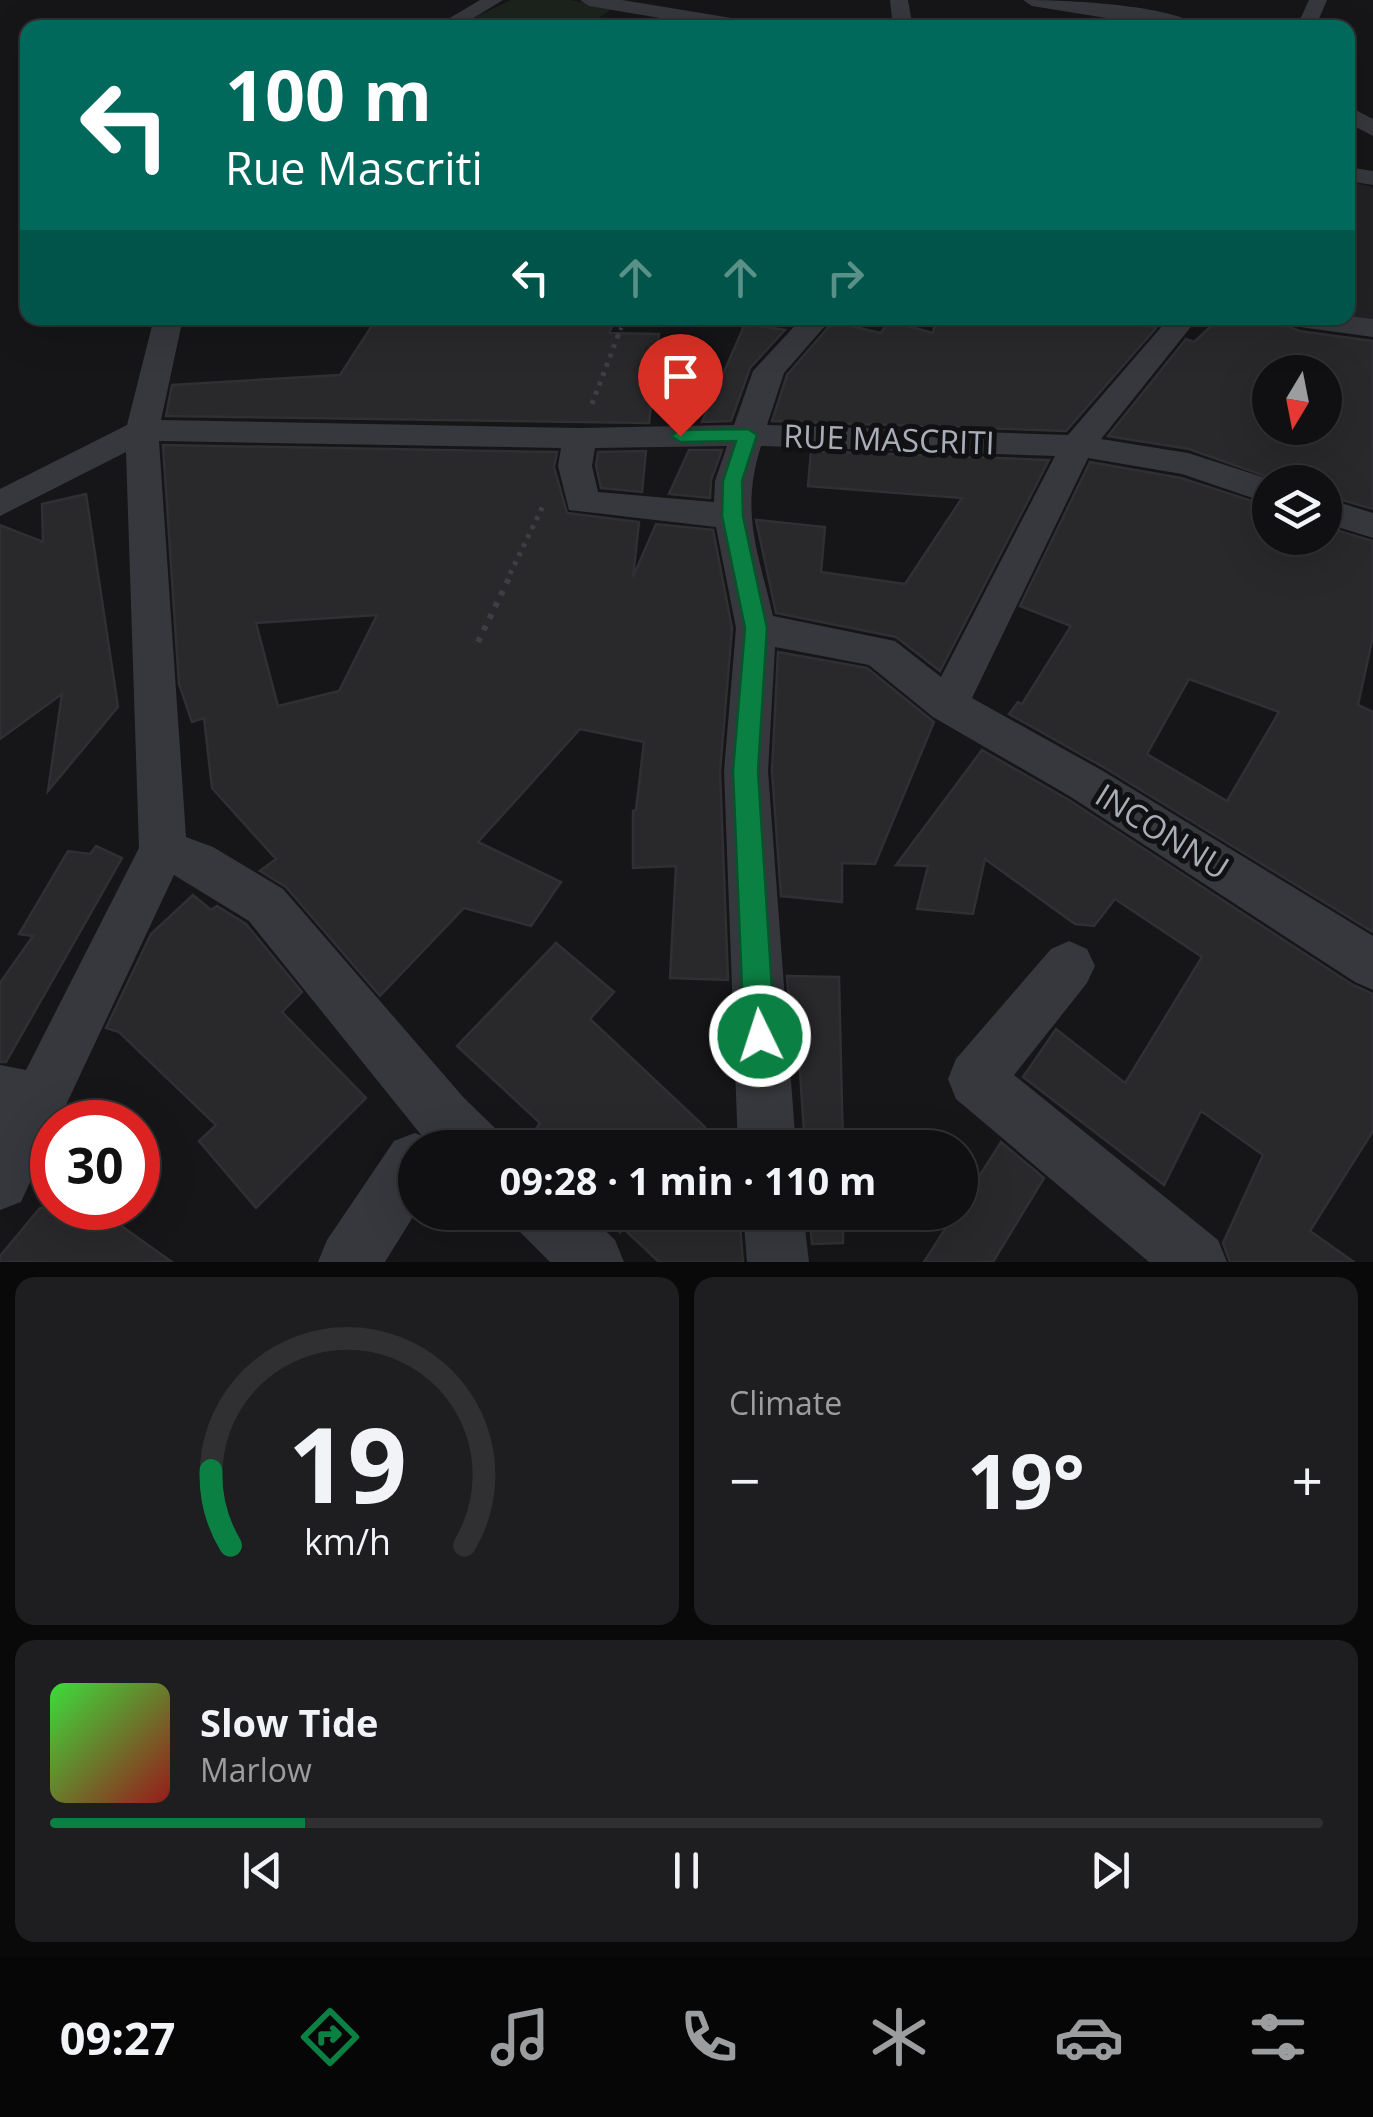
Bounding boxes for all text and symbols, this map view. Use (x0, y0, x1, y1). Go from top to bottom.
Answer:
text: 100 m (225, 46, 432, 142)
icon: left (60, 60, 190, 190)
text: Rue Mascriti (225, 137, 483, 198)
icon: left (503, 250, 558, 305)
icon: ahead (608, 250, 663, 305)
icon: ahead (713, 250, 768, 305)
icon: right (818, 250, 873, 305)
pin (638, 334, 723, 437)
icon: arrive (653, 349, 708, 404)
north arrow (1252, 355, 1342, 445)
map controls (1252, 355, 1342, 555)
street label: RUE MASCRITI (783, 413, 995, 464)
button: layers (1252, 465, 1342, 555)
street label: INCONNU (1088, 773, 1238, 889)
position arrow (708, 984, 812, 1088)
speed limit sign: 30 (30, 1100, 160, 1230)
text: 09:28 · 1 min · 110 m (500, 1154, 876, 1206)
text: Climate (729, 1381, 842, 1424)
text: 19 (288, 1392, 406, 1533)
text: 19° (967, 1429, 1085, 1531)
text: − (729, 1442, 760, 1517)
text: + (1292, 1442, 1323, 1517)
text: km/h (304, 1517, 390, 1565)
text: Slow Tide (200, 1696, 379, 1748)
text: Marlow (200, 1748, 312, 1791)
icon: previous (235, 1843, 290, 1898)
icon: pause (659, 1843, 714, 1898)
icon: next (1083, 1843, 1138, 1898)
icon: directions (295, 2002, 365, 2072)
icon: music (485, 2002, 555, 2072)
icon: phone (674, 2002, 744, 2072)
icon: climate (864, 2002, 934, 2072)
icon: car (1054, 2002, 1124, 2072)
icon: filters (1243, 2002, 1313, 2072)
text: 09:27 (60, 2007, 176, 2068)

